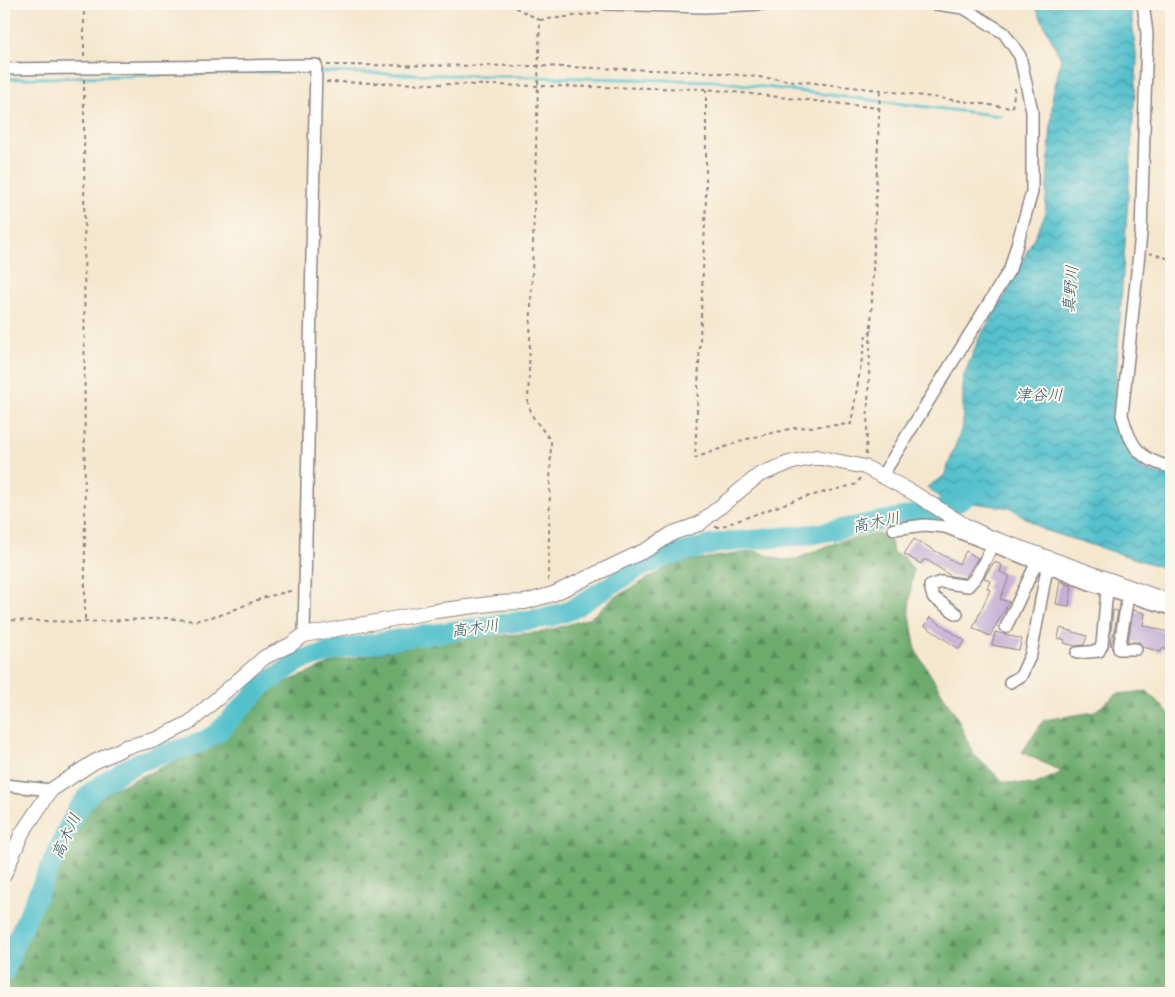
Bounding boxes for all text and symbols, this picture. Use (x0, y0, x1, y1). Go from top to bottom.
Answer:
water label: 真野川 (1058, 264, 1082, 314)
water label: 津谷川 (1015, 385, 1063, 404)
water label: 高木川 (851, 508, 901, 536)
water label: 高木川 (450, 615, 500, 641)
water label: 高木川 (47, 810, 85, 862)

